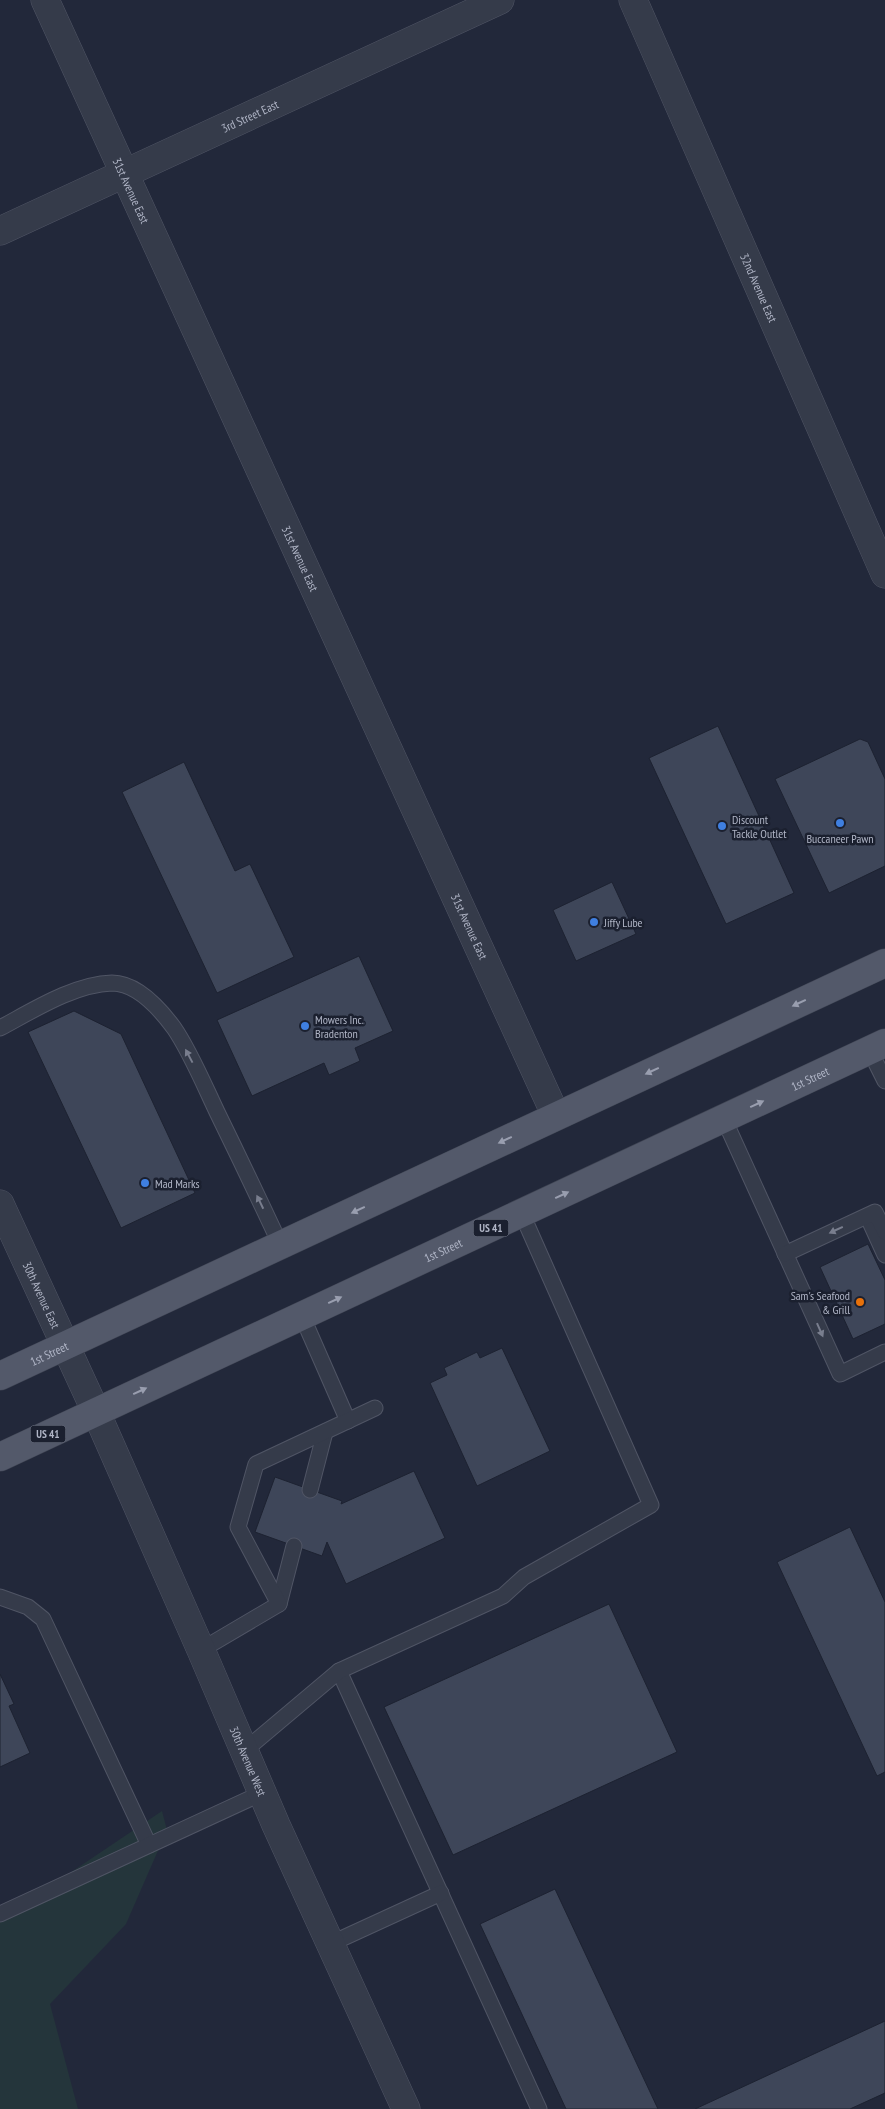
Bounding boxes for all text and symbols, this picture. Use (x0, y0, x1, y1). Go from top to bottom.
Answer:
street label: 3rd Street East (219, 96, 281, 135)
street label: 31st Avenue East (110, 155, 153, 226)
street label: 32nd Avenue East (738, 251, 781, 325)
street label: 31st Avenue East (279, 523, 323, 594)
place label: Discount Tackle Outlet (732, 812, 787, 841)
marker: Buccaneer Pawn (834, 817, 846, 829)
marker: Discount Tackle Outlet (716, 820, 728, 832)
place label: Buccaneer Pawn (806, 831, 874, 846)
street label: 31st Avenue East (448, 891, 492, 962)
place label: Jiffy Lube (603, 915, 643, 930)
marker: Jiffy Lube (588, 916, 600, 928)
one-way arrow (792, 999, 806, 1007)
place label: Mowers Inc. Bradenton (315, 1012, 364, 1041)
marker: Mowers Inc. Bradenton (299, 1020, 311, 1032)
one-way arrow (185, 1049, 193, 1063)
street label: 1st Street (788, 1063, 832, 1094)
one-way arrow (645, 1067, 659, 1075)
one-way arrow (750, 1099, 764, 1107)
one-way arrow (498, 1136, 512, 1144)
place label: Mad Marks (155, 1176, 200, 1191)
marker: Mad Marks (139, 1177, 151, 1189)
one-way arrow (555, 1191, 569, 1199)
one-way arrow (256, 1195, 264, 1209)
one-way arrow (351, 1206, 365, 1214)
road number: US 41 (474, 1220, 508, 1236)
one-way arrow (829, 1226, 843, 1234)
street label: 1st Street (422, 1234, 465, 1265)
street label: 30th Avenue East (20, 1259, 64, 1331)
place label: Sam's Seafood & Grill (791, 1288, 850, 1317)
one-way arrow (328, 1296, 342, 1304)
marker: Sam's Seafood & Grill (854, 1296, 866, 1308)
one-way arrow (816, 1323, 824, 1337)
street label: 1st Street (28, 1338, 71, 1368)
one-way arrow (133, 1387, 147, 1395)
road number: US 41 (30, 1426, 66, 1442)
street label: 30th Avenue West (227, 1724, 270, 1799)

